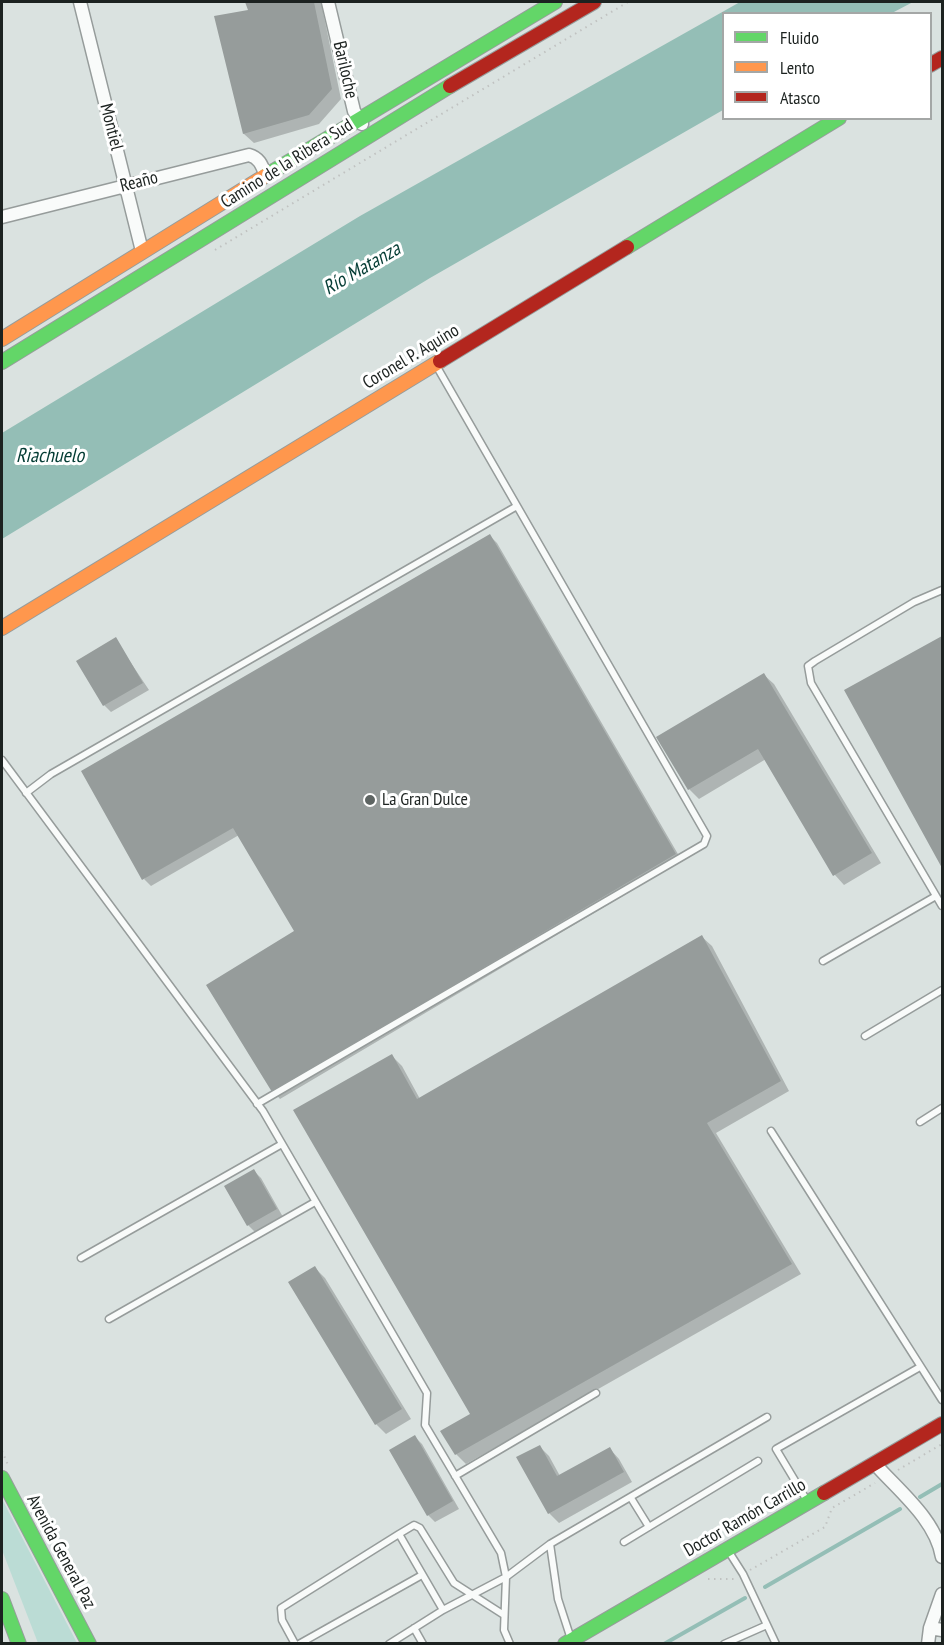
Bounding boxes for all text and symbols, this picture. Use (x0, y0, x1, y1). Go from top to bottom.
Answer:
legend (722, 12, 932, 120)
text: Fluido (780, 26, 819, 49)
street label: Bariloche (328, 39, 362, 101)
text: Lento (780, 56, 815, 79)
text: Atasco (780, 86, 820, 109)
street label: Montiel (95, 101, 127, 153)
street label: Camino de la Ribera Sud (217, 115, 357, 213)
street label: Reaño (118, 167, 160, 197)
water label: Río Matanza (319, 237, 405, 301)
street label: Coronel P. Aquino (359, 320, 463, 394)
water label: Riachuelo (16, 444, 84, 468)
place label: La Gran Dulce (382, 789, 468, 811)
marker: La Gran Dulce (363, 793, 377, 807)
street label: Doctor Ramón Carrillo (680, 1474, 810, 1562)
street label: Avenida General Paz (22, 1491, 100, 1613)

